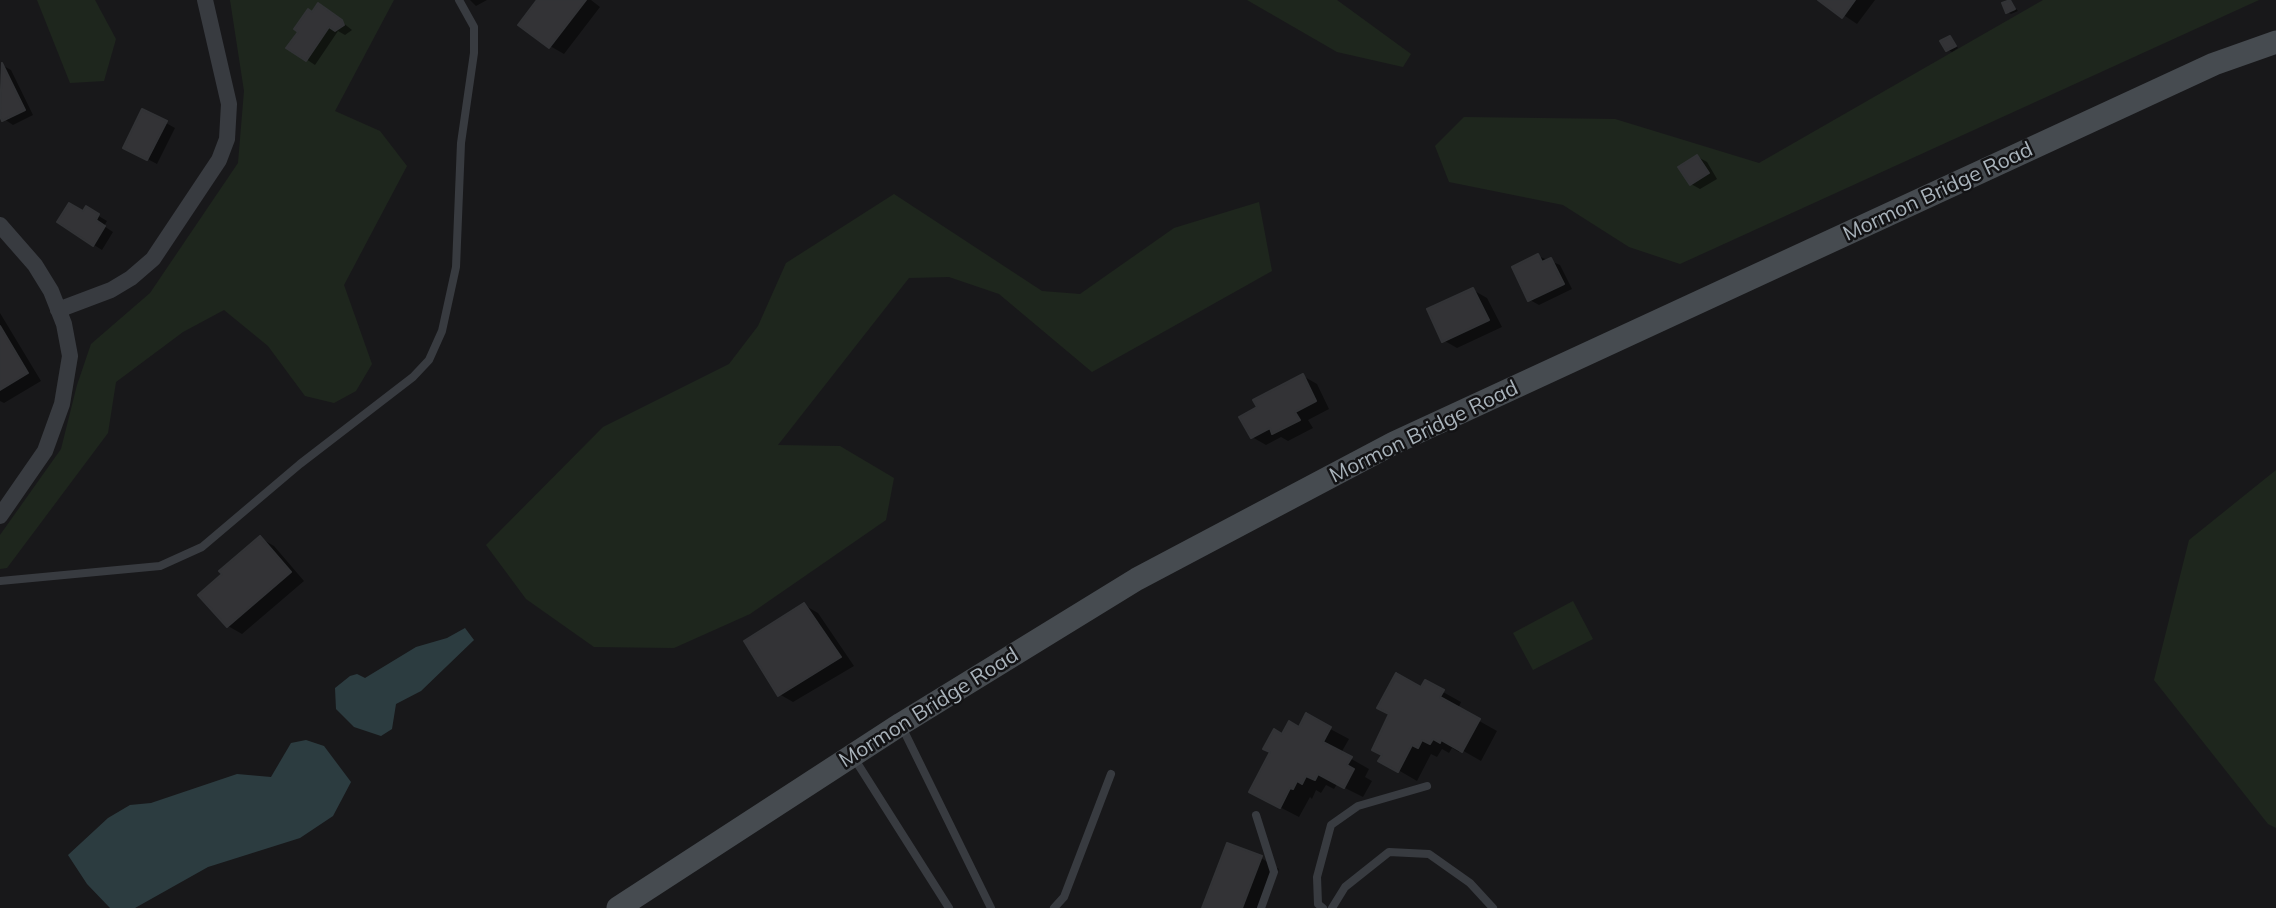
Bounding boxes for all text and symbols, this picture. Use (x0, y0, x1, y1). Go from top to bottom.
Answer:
street label: Mormon Bridge Road (1839, 137, 2037, 247)
street label: Mormon Bridge Road (1326, 375, 1522, 489)
street label: Mormon Bridge Road (835, 643, 1023, 773)

